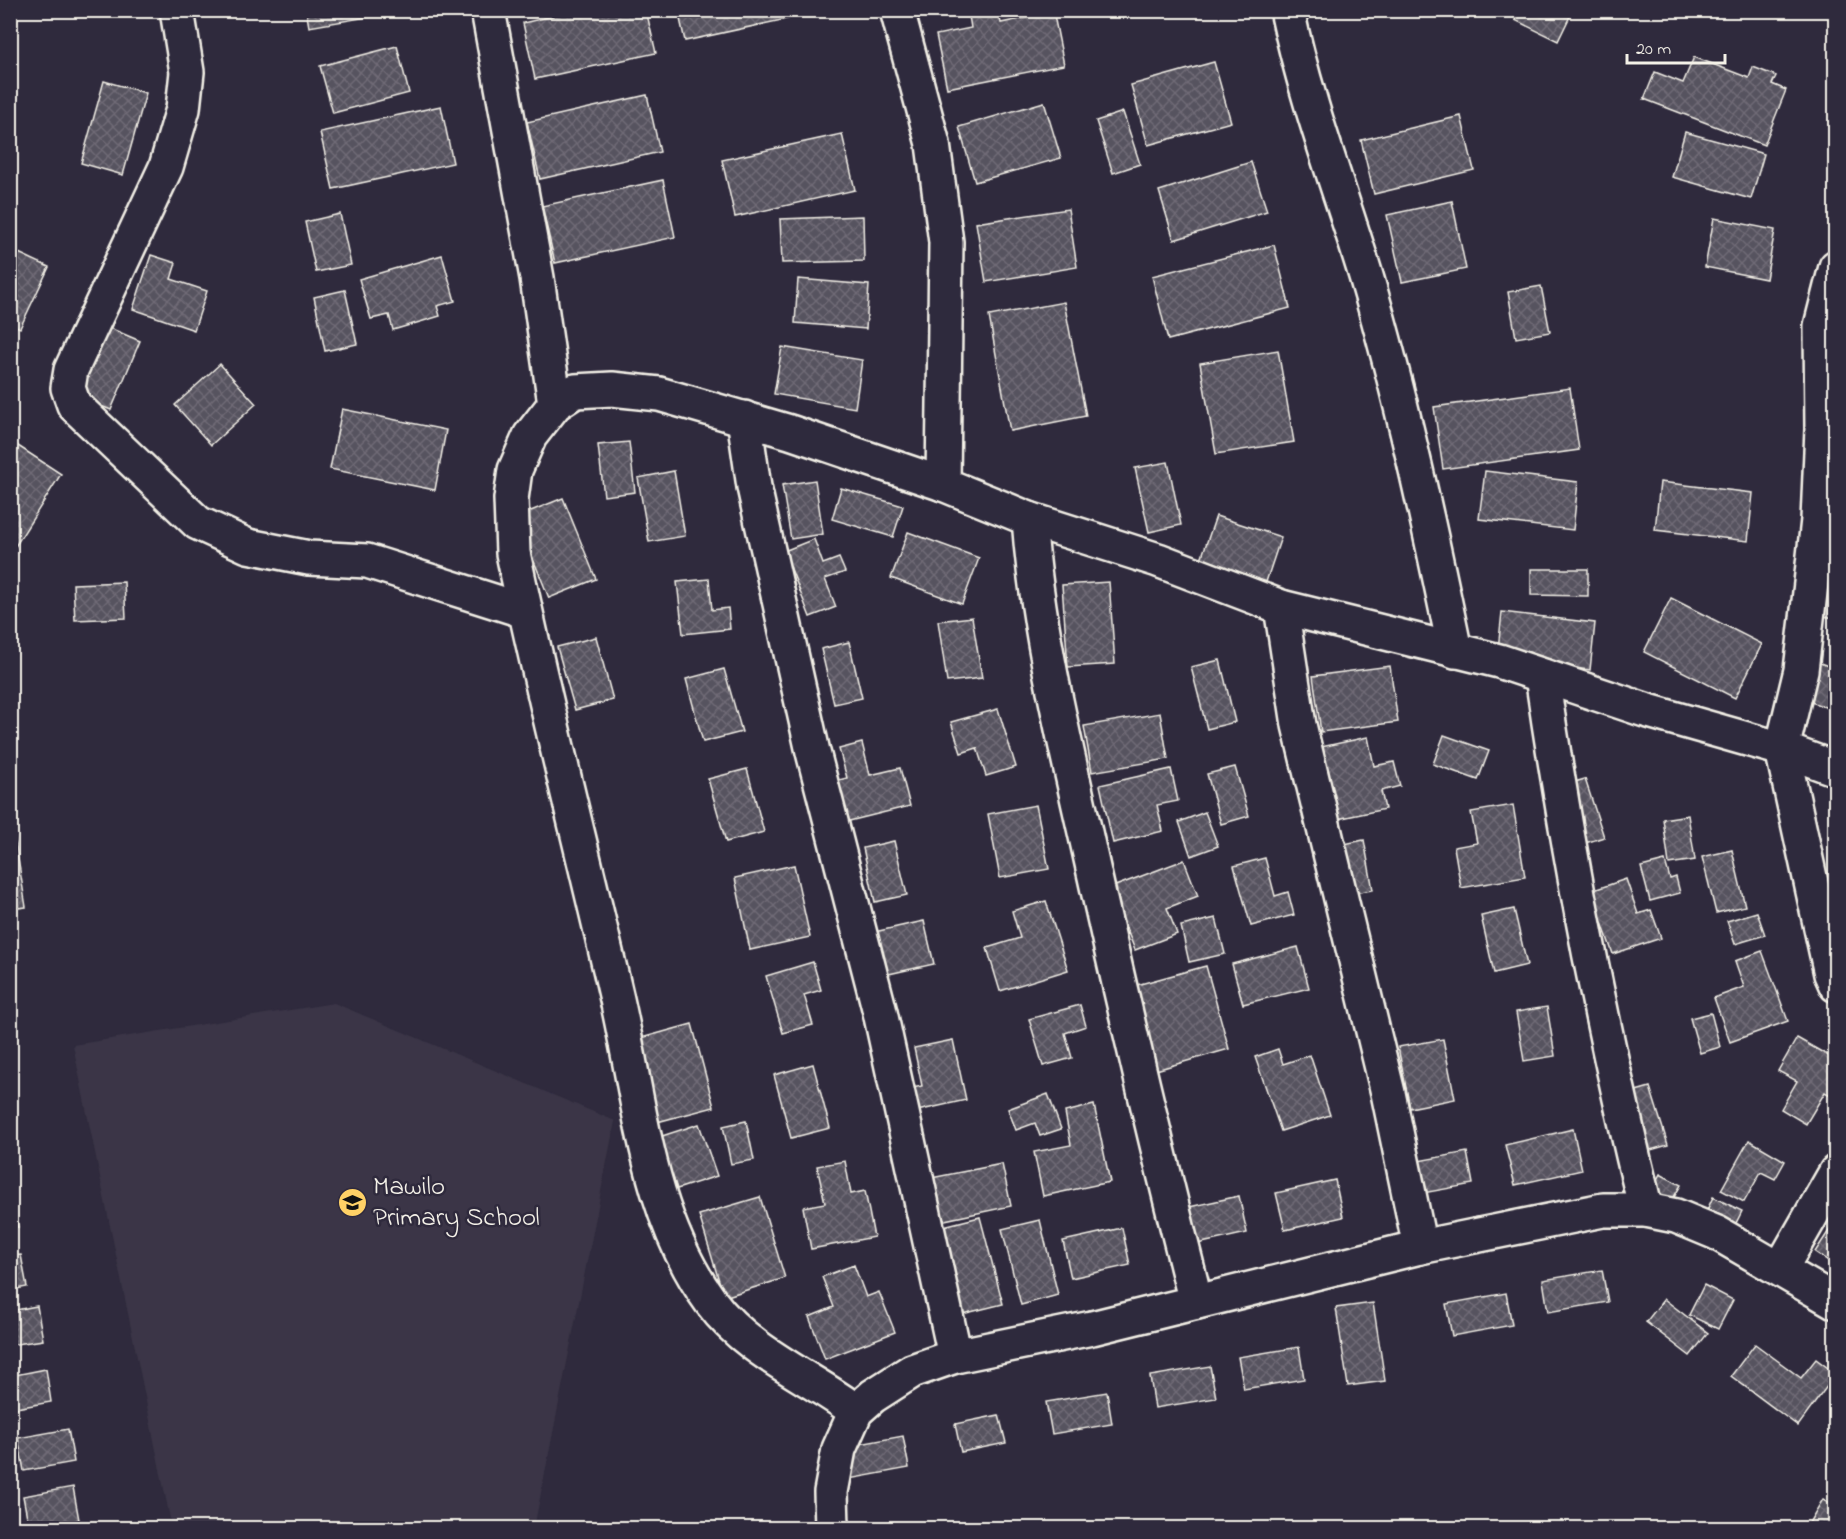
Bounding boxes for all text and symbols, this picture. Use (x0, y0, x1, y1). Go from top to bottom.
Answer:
scale bar (1627, 27, 1724, 65)
text: 20 m (1636, 37, 1671, 63)
place label: Mawilo Primary School (373, 1168, 540, 1238)
school or university icon: Mawilo Primary School (336, 1187, 368, 1219)

